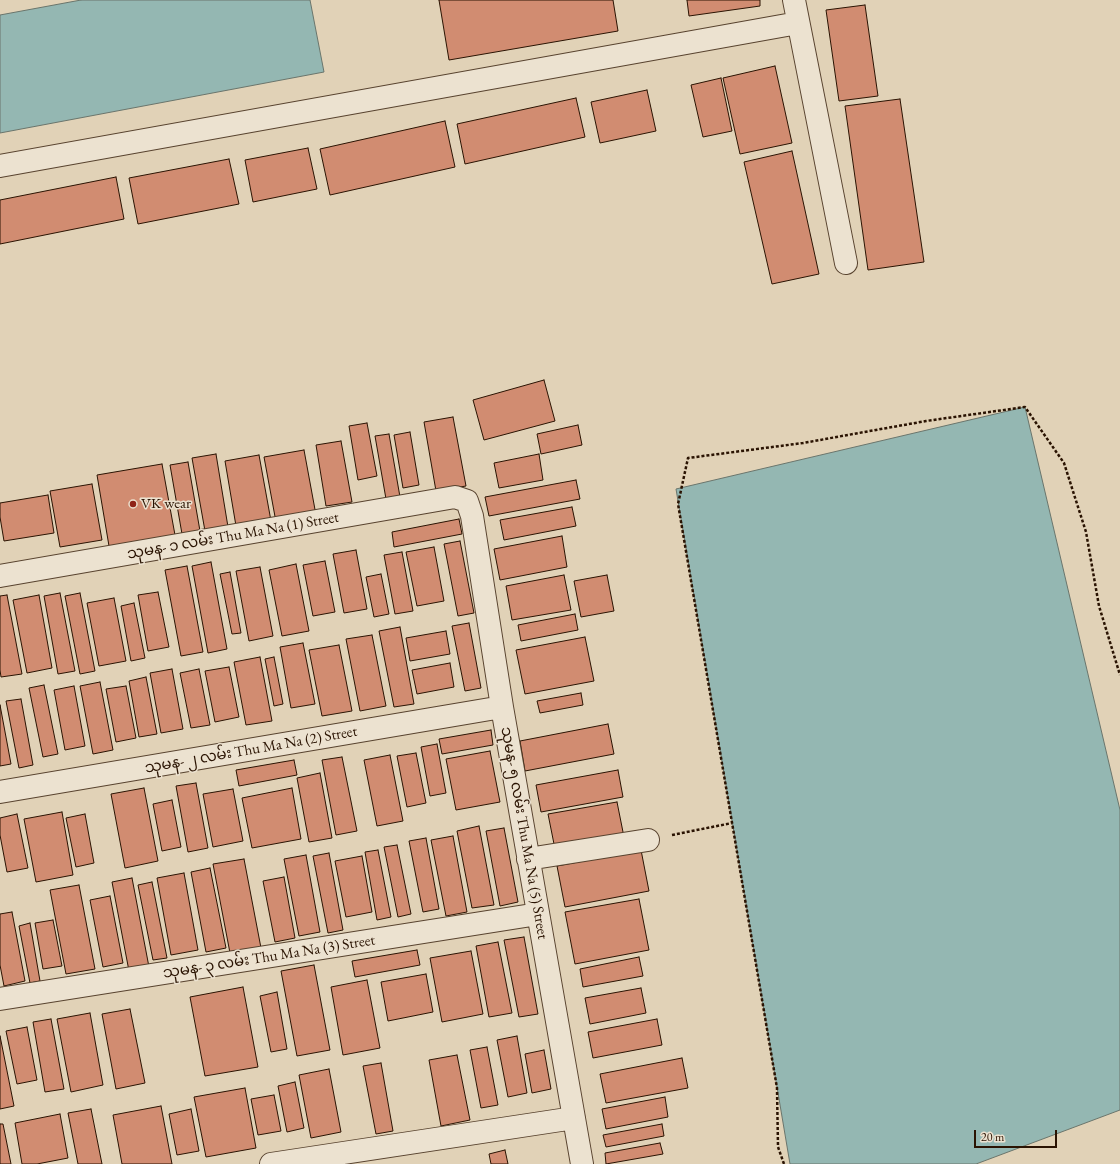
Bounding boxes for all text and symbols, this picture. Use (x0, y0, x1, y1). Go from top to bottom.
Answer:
place label: VK wear (141, 495, 191, 513)
marker: VK wear (128, 499, 138, 509)
street label: သုမန- ၁ လမ်း Thu Ma Na (1) Street (126, 509, 340, 563)
street label: သုမန- ၂ လမ်း Thu Ma Na (2) Street (143, 722, 359, 778)
street label: သုမန- ၅ လမ်း Thu Ma Na (5) Street (496, 725, 552, 941)
street label: သုမန- ၃ လမ်း Thu Ma Na (3) Street (162, 931, 376, 983)
scale bar (976, 1122, 1059, 1148)
text: 20 m (981, 1129, 1004, 1145)

